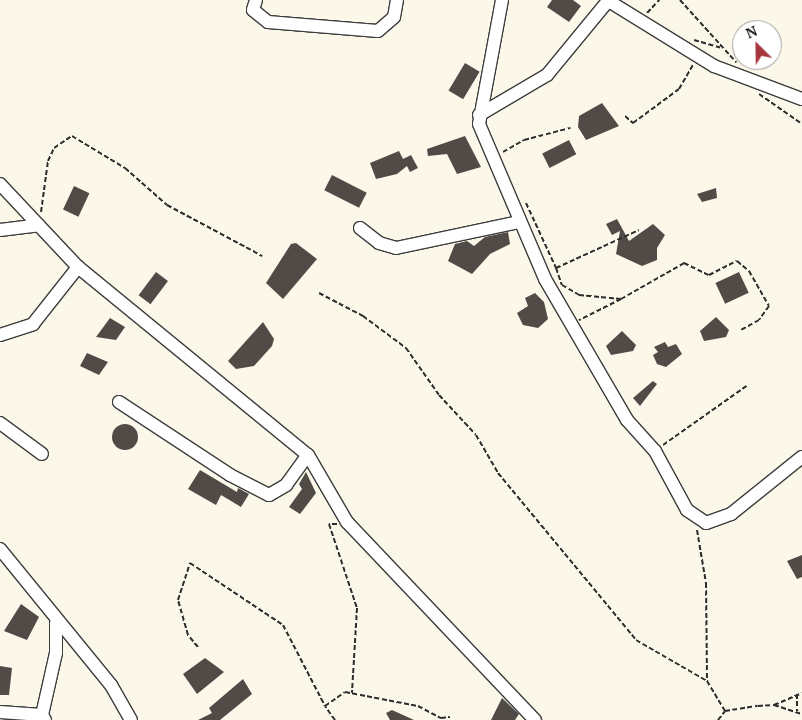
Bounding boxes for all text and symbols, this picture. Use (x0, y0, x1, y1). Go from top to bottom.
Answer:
north arrow (732, 20, 782, 70)
text: N (743, 21, 760, 42)

